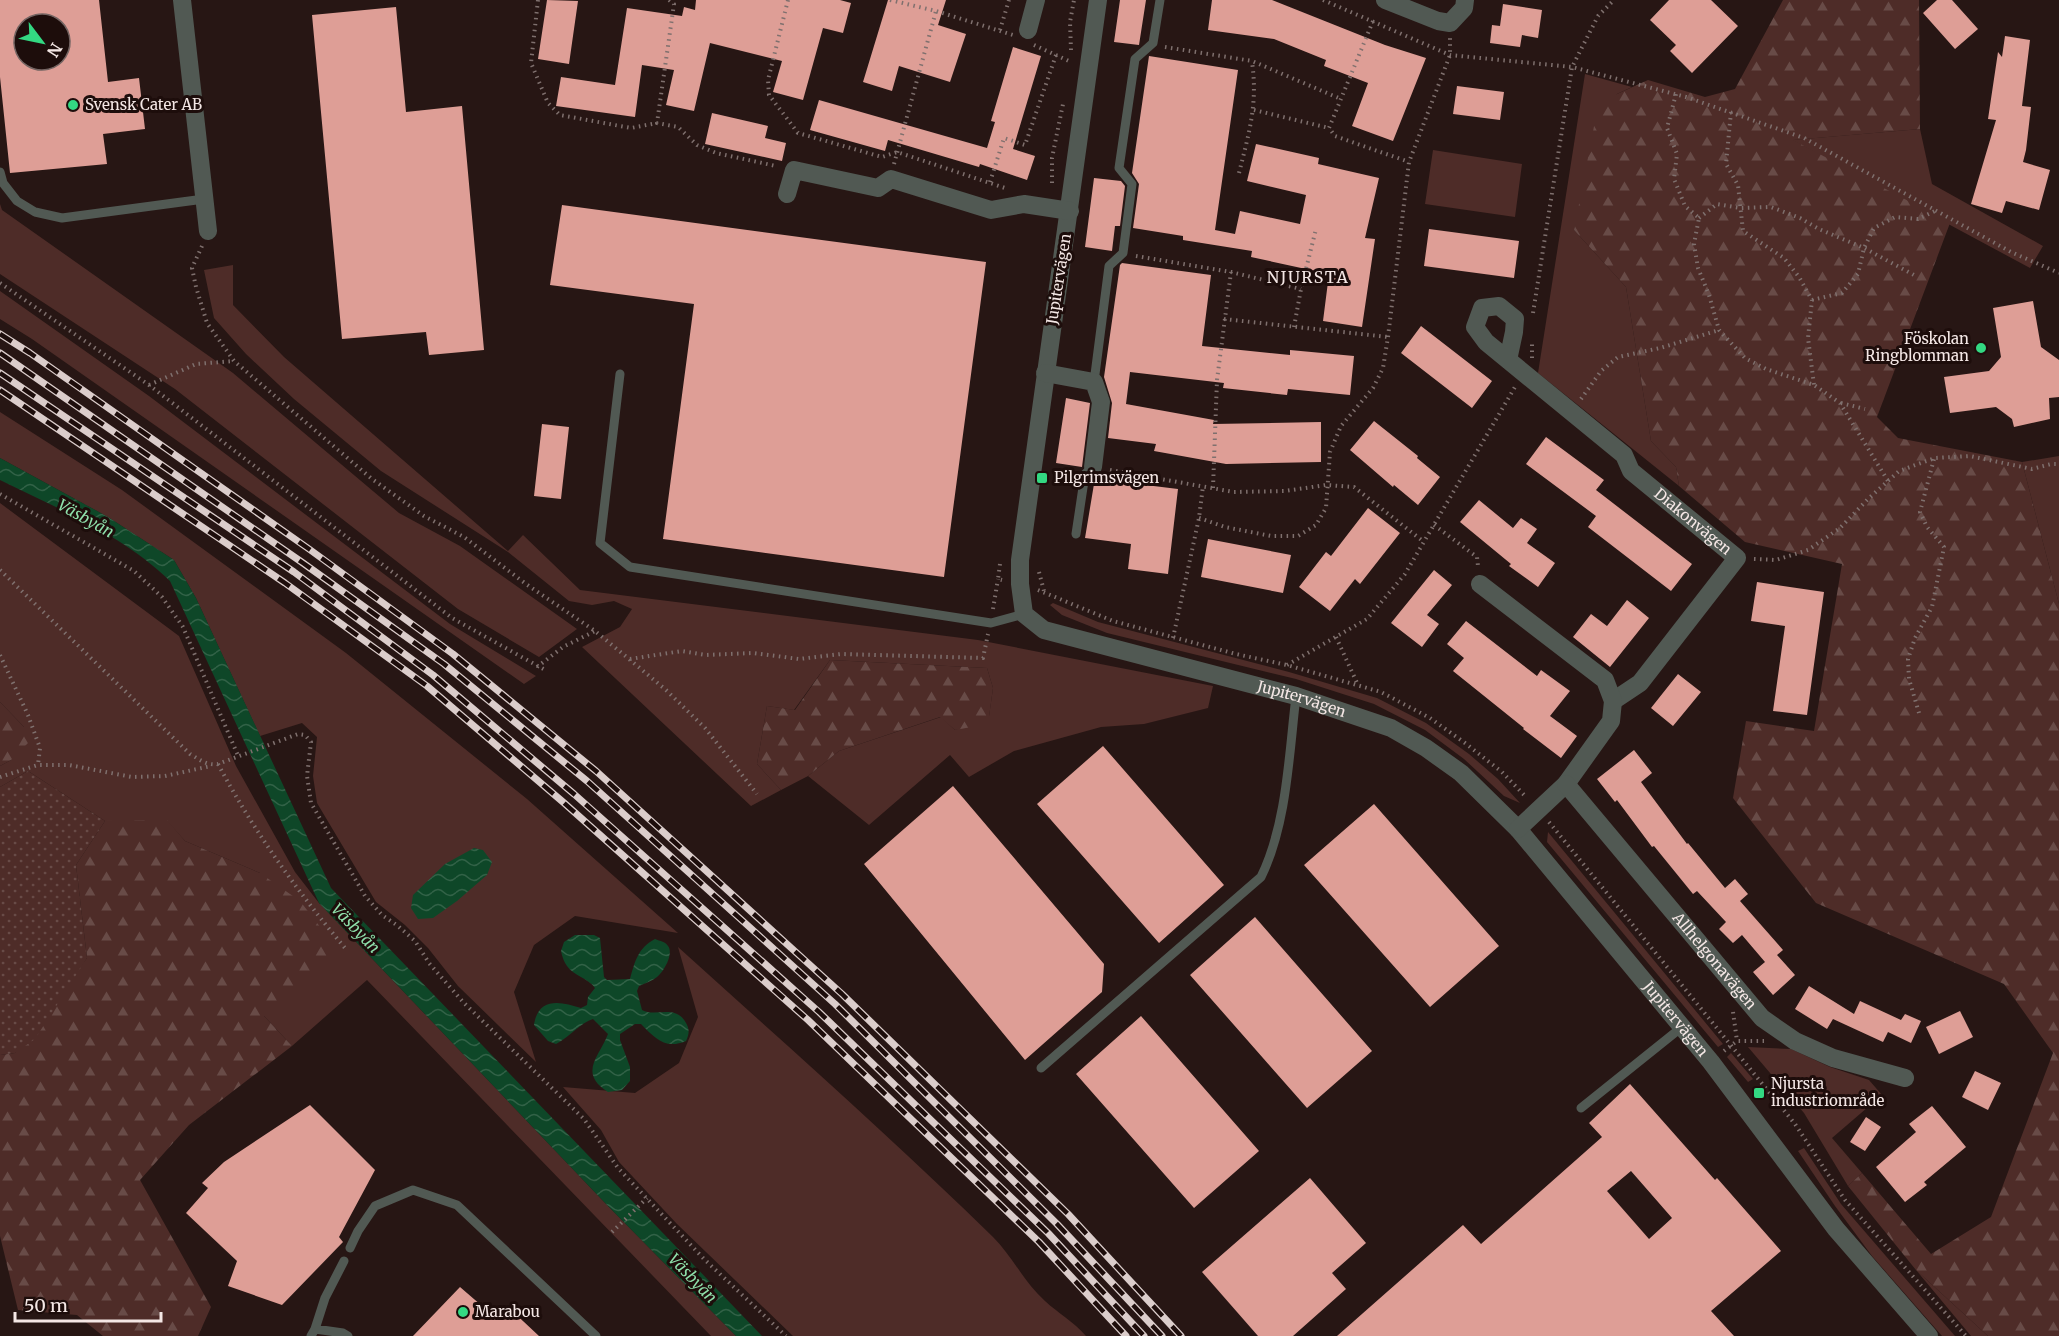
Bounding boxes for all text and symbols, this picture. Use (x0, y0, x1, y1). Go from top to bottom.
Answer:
north arrow (12, 12, 72, 72)
text: N (43, 39, 67, 61)
place label: Svensk Cater AB (85, 95, 202, 114)
marker: Svensk Cater AB (66, 98, 80, 112)
street label: Jupitervägen (1042, 232, 1075, 327)
district label: NJURSTA (1267, 267, 1349, 287)
place label: Föskolan Ringblomman (1865, 329, 1969, 365)
marker: Föskolan Ringblomman (1974, 341, 1988, 355)
place label: Pilgrimsvägen (1054, 468, 1159, 487)
marker: Pilgrimsvägen (1035, 471, 1049, 485)
street label: Diakonvägen (1650, 484, 1736, 559)
water label: Väsbyån (54, 494, 118, 542)
street label: Jupitervägen (1254, 676, 1349, 721)
water label: Väsbyån (327, 899, 385, 957)
street label: Allhelgonavägen (1668, 908, 1761, 1013)
street label: Jupitervägen (1639, 977, 1712, 1060)
place label: Njursta industriområde (1771, 1074, 1884, 1110)
marker: Njursta industriområde (1752, 1086, 1766, 1100)
water label: Väsbyån (664, 1249, 722, 1307)
scale bar (15, 1285, 160, 1323)
text: 50 m (24, 1294, 68, 1317)
place label: Marabou (475, 1302, 540, 1321)
marker: Marabou (456, 1305, 470, 1319)

